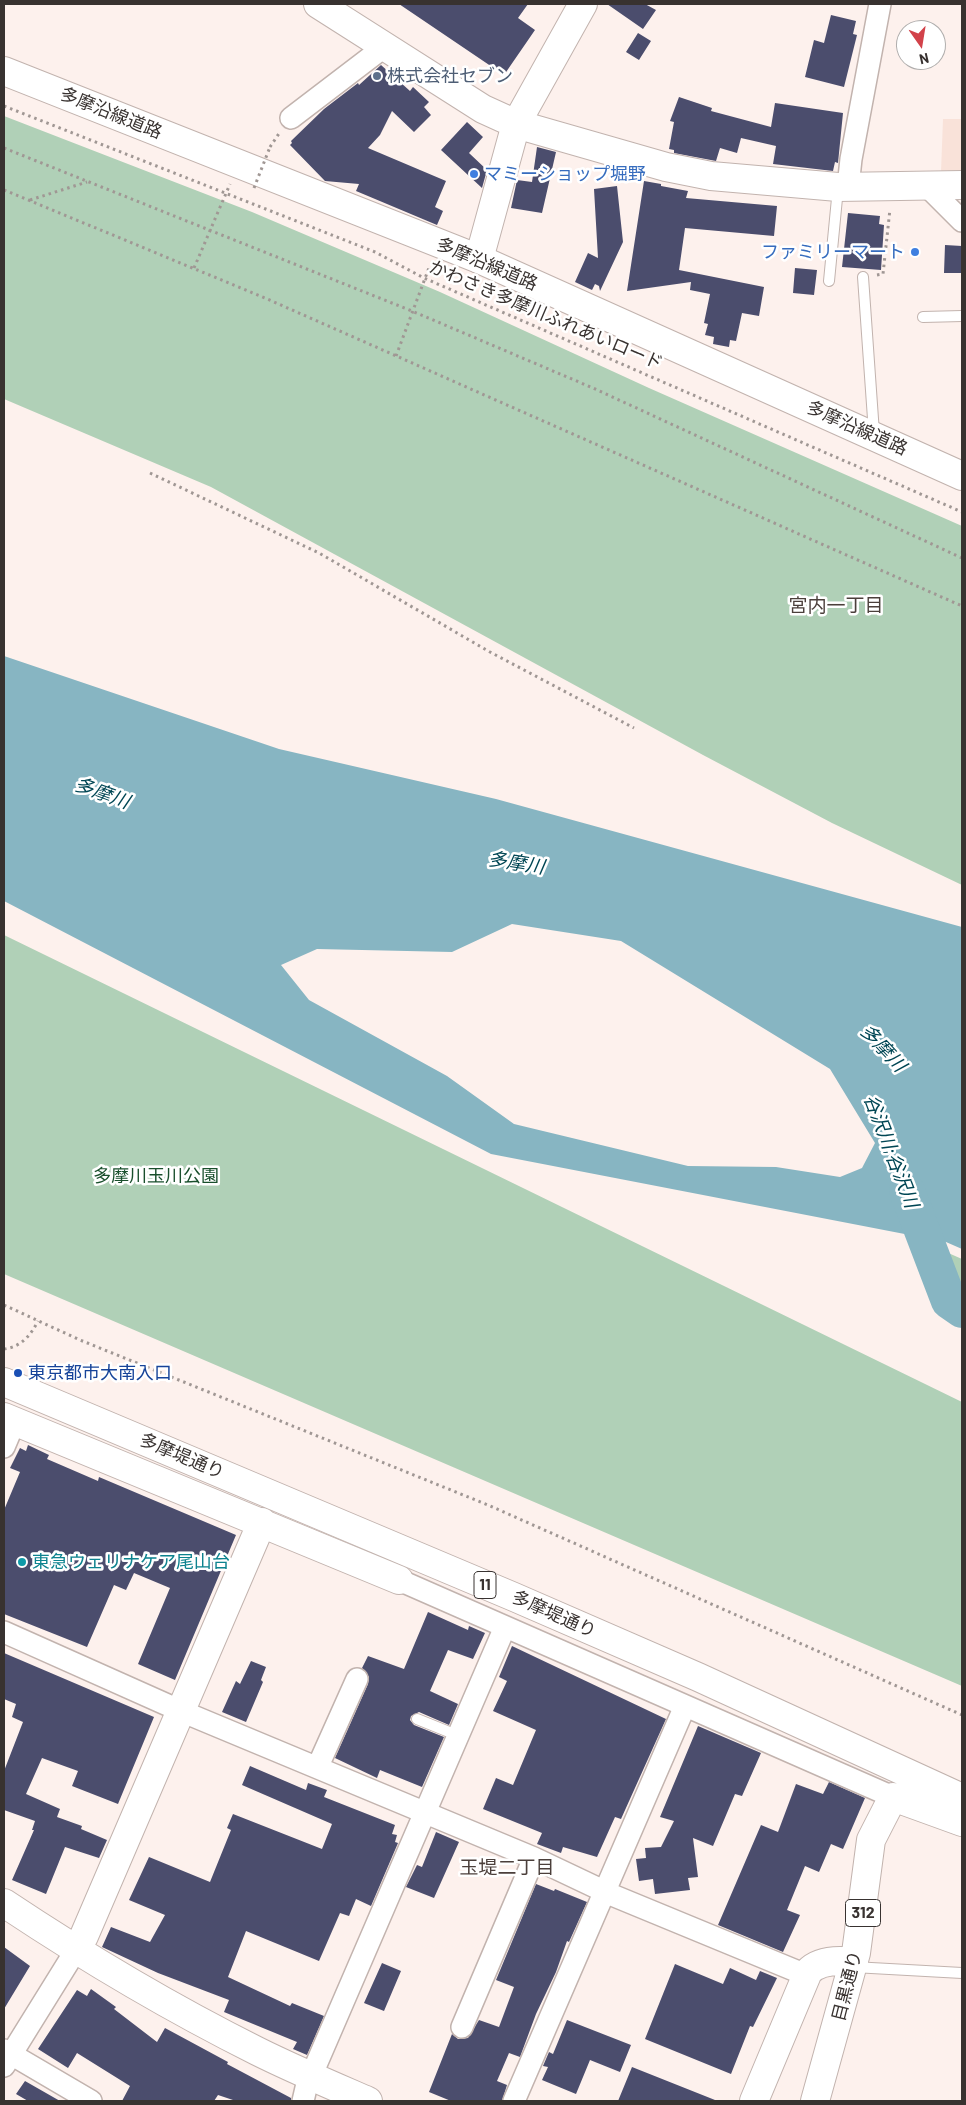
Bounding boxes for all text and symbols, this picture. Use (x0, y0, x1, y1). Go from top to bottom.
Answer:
north arrow (896, 20, 946, 70)
text: N (918, 50, 931, 68)
place label: 株式会社セブン (387, 65, 513, 87)
marker: 株式会社セブン (371, 70, 383, 82)
street label: 多摩沿線道路 (57, 83, 165, 143)
place label: マミーショップ堀野 (484, 163, 646, 185)
marker: マミーショップ堀野 (468, 168, 480, 180)
street label: 多摩沿線道路 (433, 233, 541, 295)
place label: ファミリーマート (761, 241, 905, 263)
marker: ファミリーマート (909, 246, 921, 258)
street label: かわさき多摩川ふれあいロード (426, 256, 666, 374)
street label: 多摩沿線道路 (803, 396, 911, 460)
district label: 宮内一丁目 (789, 595, 883, 617)
water label: 多摩川 (71, 773, 133, 813)
water label: 多摩川 (486, 847, 546, 879)
water label: 多摩川 (855, 1019, 911, 1077)
water label: 谷沢川;谷沢川 (859, 1091, 923, 1211)
park label: 多摩川玉川公園 (93, 1165, 219, 1187)
place label: 東京都市大南入口 (28, 1362, 172, 1384)
marker: 東京都市大南入口 (12, 1367, 24, 1379)
street label: 多摩堤通り (136, 1428, 228, 1484)
place label: 東急ウェリナケア尾山台 (32, 1551, 230, 1573)
marker: 東急ウェリナケア尾山台 (16, 1556, 28, 1568)
road number: 11 (474, 1572, 496, 1598)
street label: 多摩堤通り (508, 1586, 600, 1642)
district label: 玉堤二丁目 (460, 1857, 554, 1879)
road number: 312 (846, 1900, 880, 1926)
street label: 目黒通り (828, 1948, 866, 2024)

